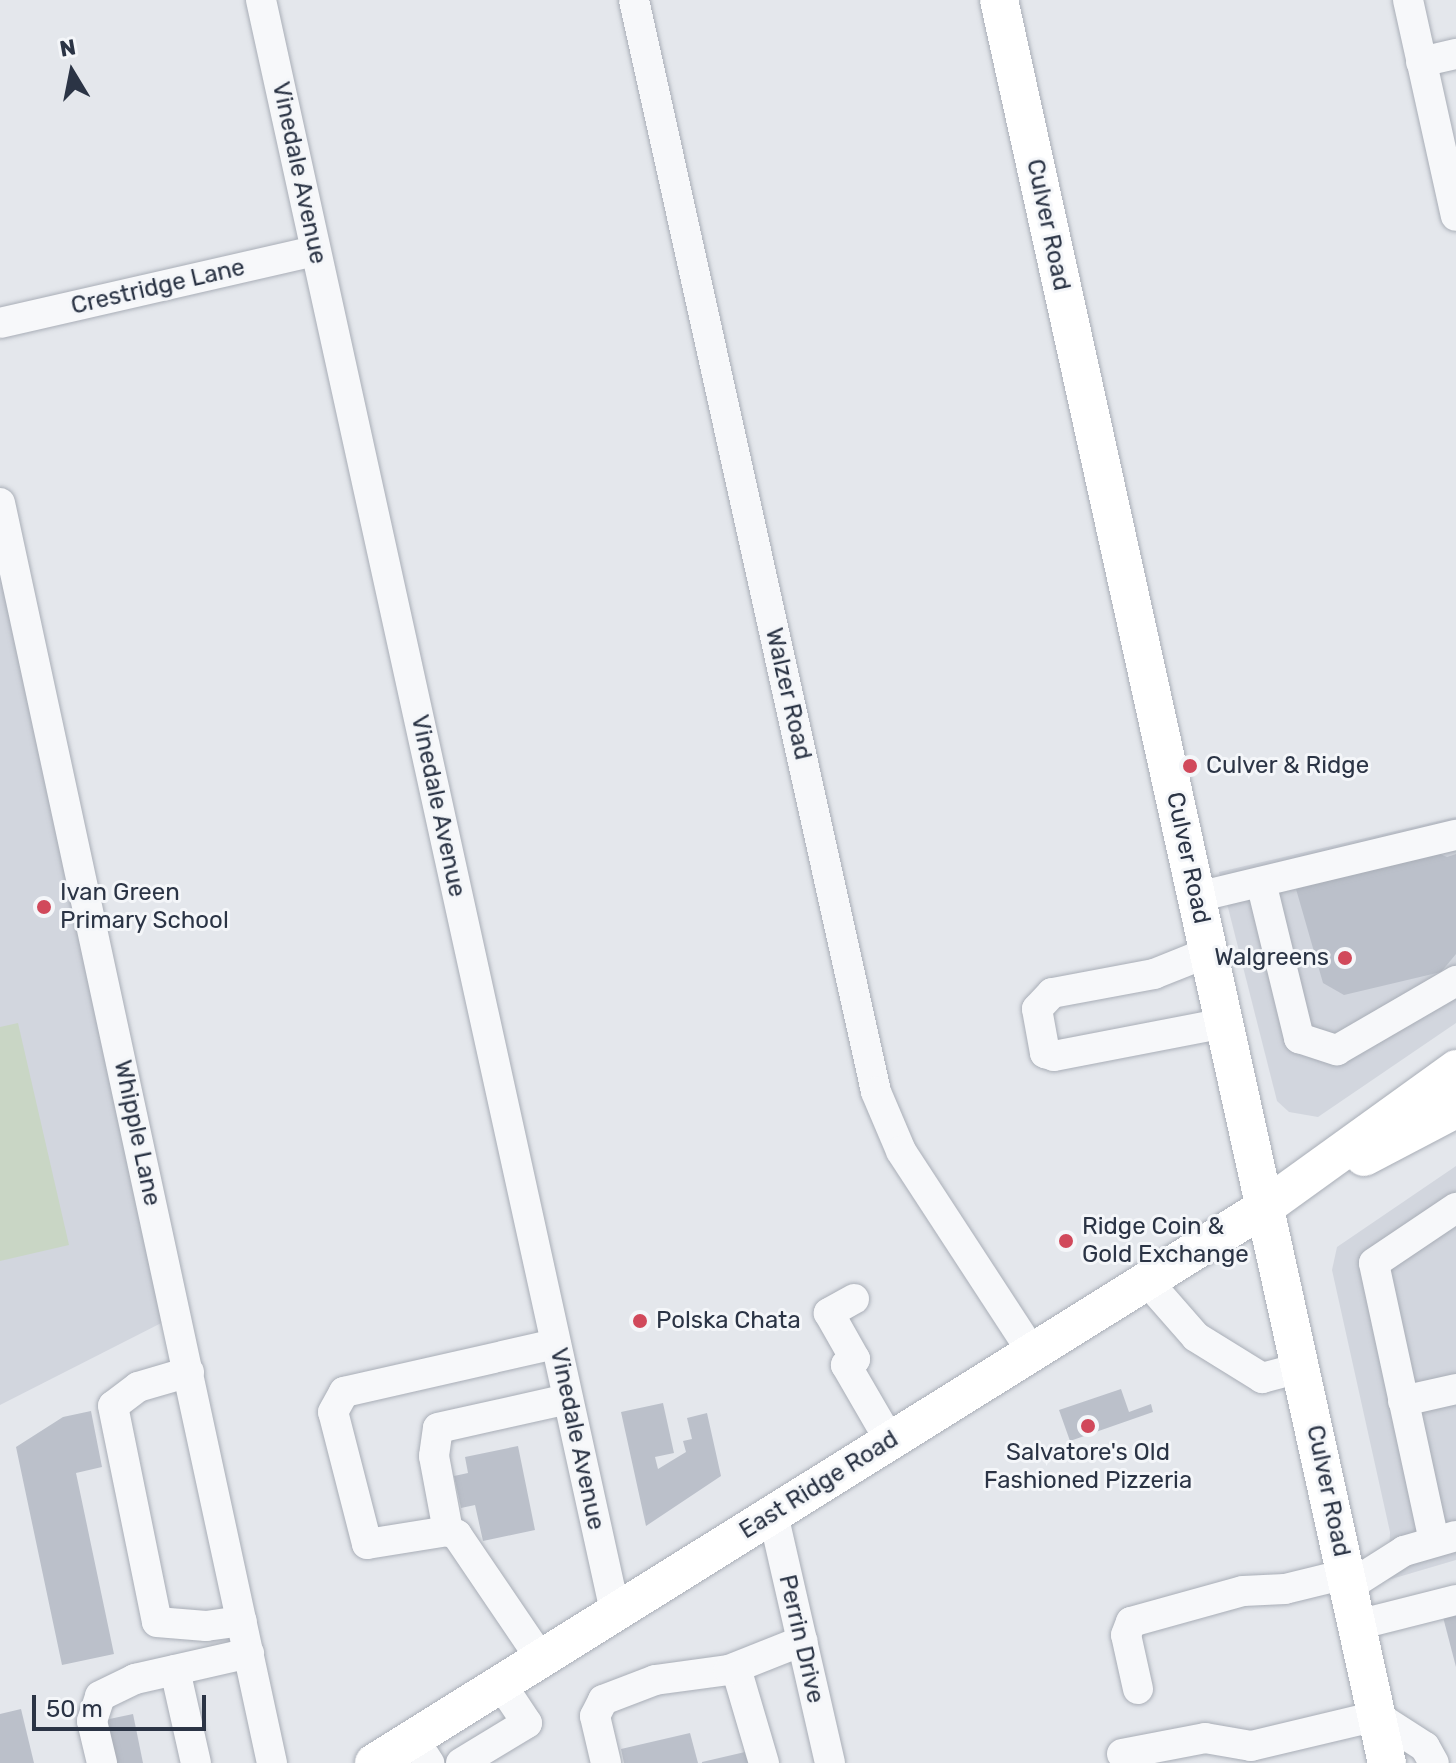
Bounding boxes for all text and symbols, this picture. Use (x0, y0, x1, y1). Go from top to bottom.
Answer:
north arrow (32, 32, 112, 112)
text: N (58, 33, 78, 63)
street label: Vinedale Avenue (266, 79, 332, 267)
street label: Culver Road (1020, 156, 1076, 294)
street label: Crestridge Lane (68, 253, 248, 321)
street label: Walzer Road (759, 625, 817, 763)
street label: Vinedale Avenue (405, 712, 471, 900)
place label: Culver & Ridge (1206, 752, 1370, 780)
marker: Culver & Ridge (1181, 757, 1199, 775)
street label: Culver Road (1160, 789, 1216, 927)
place label: Ivan Green Primary School (60, 879, 229, 935)
marker: Ivan Green Primary School (35, 898, 53, 916)
place label: Walgreens (1214, 944, 1329, 972)
marker: Walgreens (1336, 949, 1354, 967)
street label: Whipple Lane (108, 1058, 166, 1208)
place label: Ridge Coin & Gold Exchange (1082, 1213, 1249, 1269)
marker: Ridge Coin & Gold Exchange (1057, 1232, 1075, 1250)
place label: Polska Chata (656, 1307, 801, 1335)
marker: Polska Chata (631, 1312, 649, 1330)
street label: Vinedale Avenue (544, 1345, 610, 1533)
marker: Salvatore's Old Fashioned Pizzeria (1079, 1417, 1097, 1435)
street label: Culver Road (1300, 1422, 1356, 1560)
street label: East Ridge Road (734, 1425, 904, 1545)
place label: Salvatore's Old Fashioned Pizzeria (984, 1439, 1192, 1495)
street label: Perrin Drive (772, 1572, 830, 1706)
scale bar (36, 1679, 210, 1729)
text: 50 m (46, 1695, 103, 1723)

